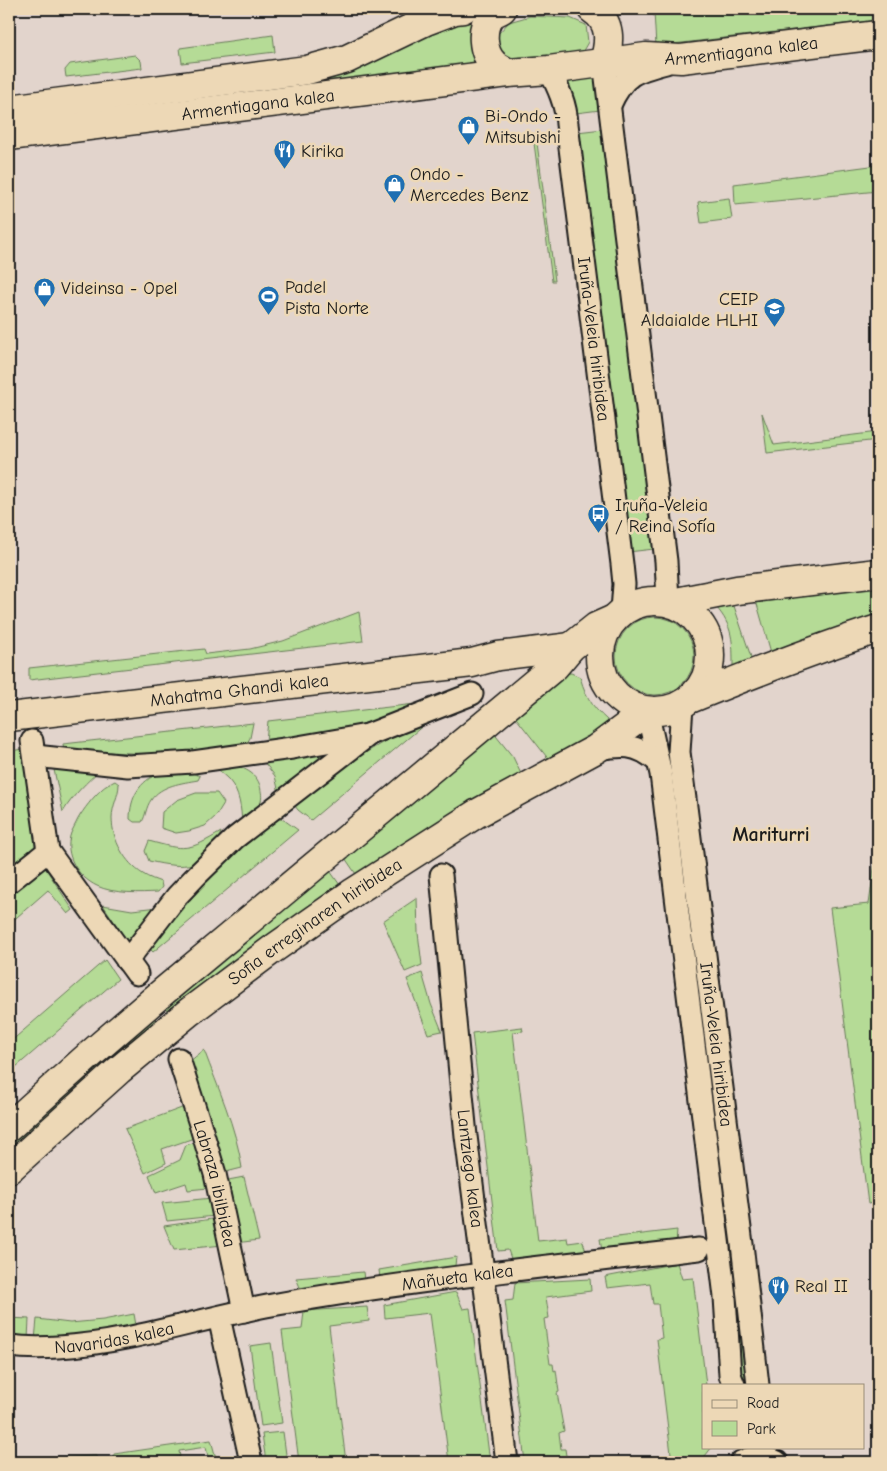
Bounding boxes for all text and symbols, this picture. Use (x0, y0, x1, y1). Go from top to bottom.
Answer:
street label: Armentiagana kalea (664, 32, 819, 70)
street label: Armentiagana kalea (180, 85, 336, 125)
place label: Bi-Ondo - Mitsubishi (485, 106, 561, 148)
shop icon: Bi-Ondo - Mitsubishi (457, 114, 481, 145)
restaurant icon: Kirika (273, 139, 297, 170)
place label: Kirika (301, 141, 344, 162)
place label: Ondo - Mercedes Benz (410, 164, 529, 206)
shop icon: Ondo - Mercedes Benz (382, 172, 406, 203)
street label: Iruña-Veleia hiribidea (573, 256, 614, 423)
shop icon: Videinsa - Opel (33, 276, 57, 307)
place label: Padel Pista Norte (285, 277, 369, 319)
place label: Videinsa - Opel (61, 278, 177, 299)
sports icon: Padel Pista Norte (257, 285, 281, 316)
place label: CEIP Aldaialde HLHI (641, 289, 758, 331)
school or university icon: CEIP Aldaialde HLHI (762, 297, 786, 328)
place label: Iruña-Veleia / Reina Sofía (615, 495, 716, 537)
bus stop icon: Iruña-Veleia / Reina Sofía (587, 503, 611, 534)
street label: Mahatma Ghandi kalea (149, 670, 330, 711)
district label: Mariturri (732, 823, 810, 846)
street label: Sofia erreginaren hiribidea (224, 854, 406, 990)
street label: Iruña-Veleia hiribidea (695, 961, 737, 1128)
street label: Lantziego kalea (453, 1108, 487, 1229)
street label: Labraza ibilbidea (189, 1118, 240, 1249)
street label: Mañueta kalea (400, 1260, 515, 1295)
restaurant icon: Real II (767, 1274, 791, 1305)
place label: Real II (795, 1276, 848, 1297)
street label: Navaridas kalea (54, 1318, 176, 1358)
legend (702, 1384, 864, 1448)
text: Road (747, 1394, 779, 1412)
text: Park (747, 1420, 776, 1438)

